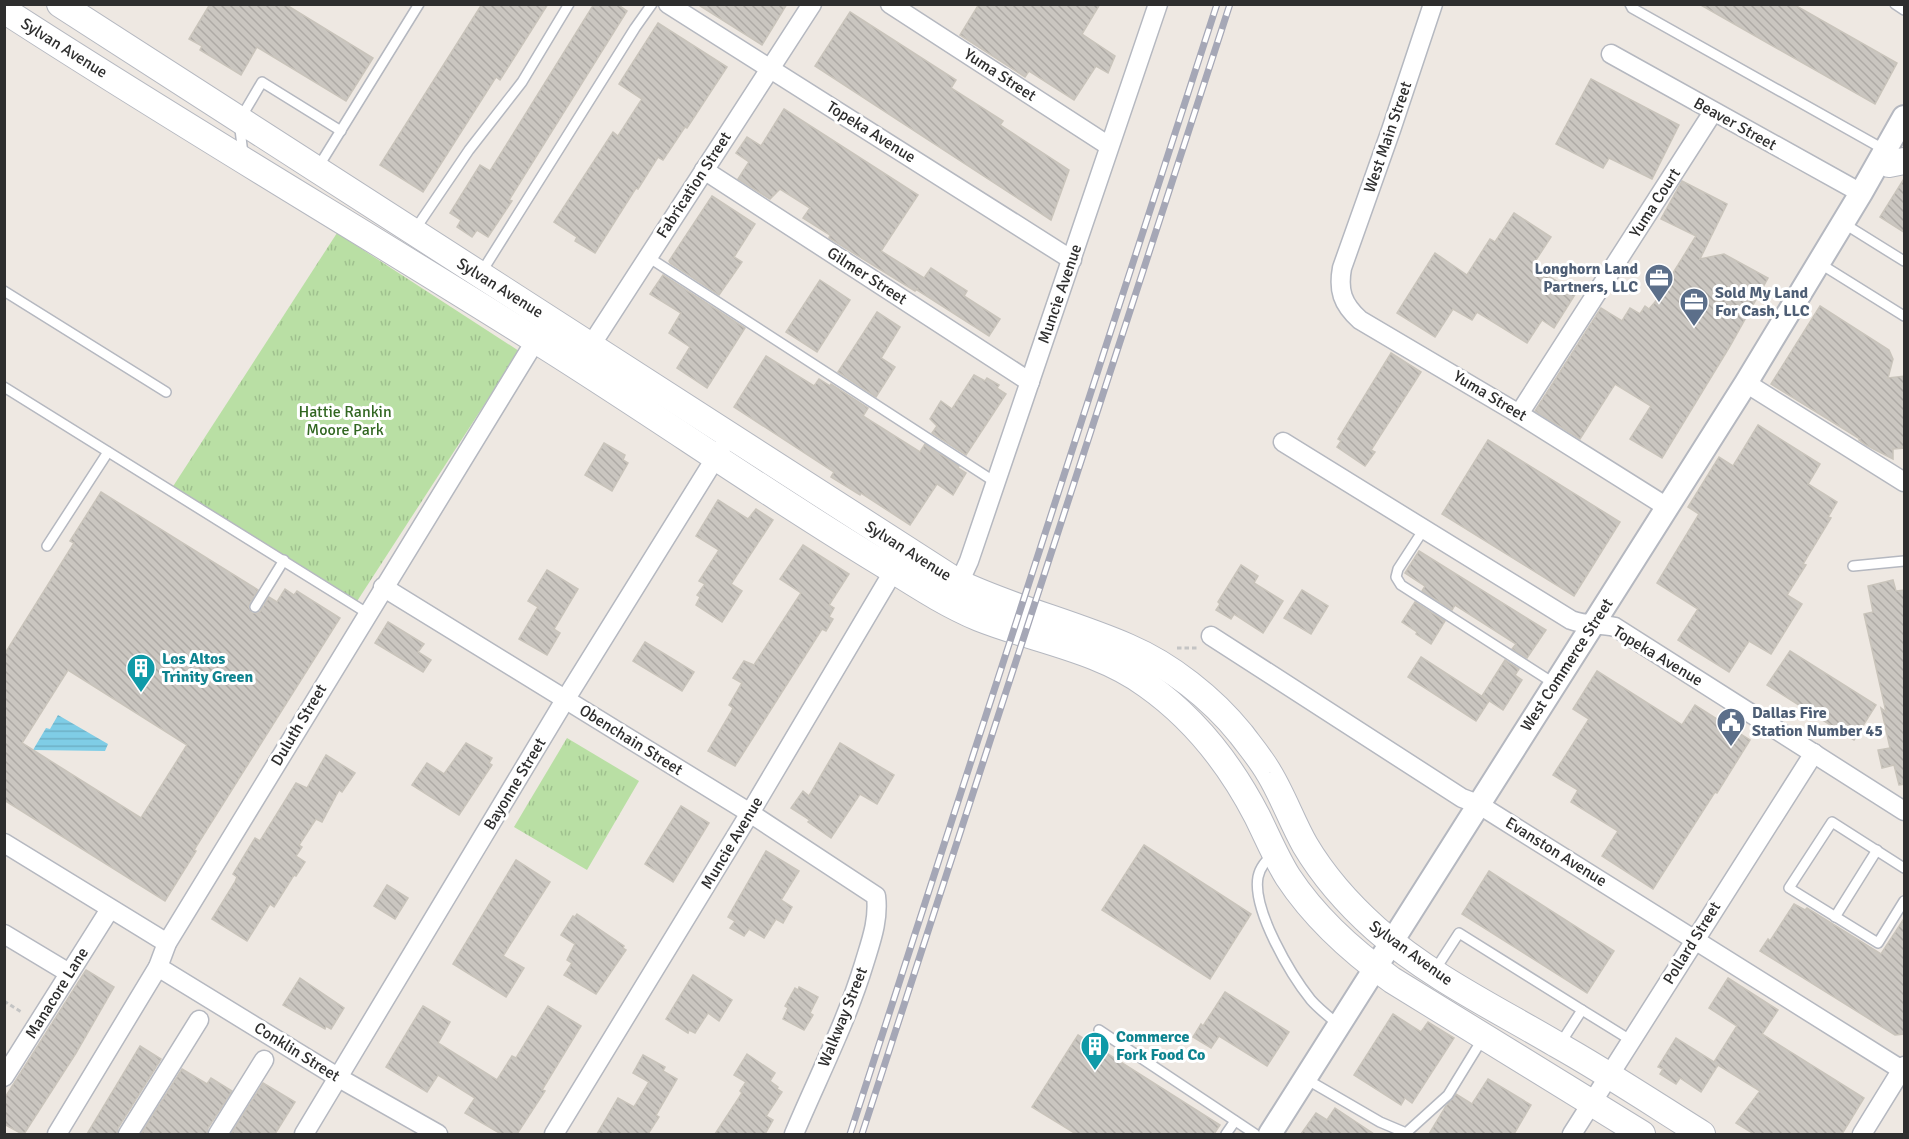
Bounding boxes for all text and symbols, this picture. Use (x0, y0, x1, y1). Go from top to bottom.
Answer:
street label: Sylvan Avenue (17, 13, 111, 83)
street label: Yuma Street (960, 44, 1040, 106)
street label: West Main Street (1360, 78, 1417, 195)
street label: Beaver Street (1690, 93, 1780, 155)
street label: Topeka Avenue (823, 97, 919, 167)
street label: Fabrication Street (652, 128, 736, 242)
street label: Yuma Court (1625, 164, 1685, 242)
street label: Muncie Avenue (1034, 242, 1086, 346)
street label: Gilmer Street (823, 243, 911, 309)
street label: Sylvan Avenue (453, 253, 547, 323)
place label: Longhorn Land Partners, LLC (1535, 259, 1638, 297)
office icon: Longhorn Land Partners, LLC (1643, 262, 1675, 304)
place label: Sold My Land For Cash, LLC (1715, 283, 1810, 321)
office icon: Sold My Land For Cash, LLC (1678, 286, 1710, 328)
street label: Yuma Street (1450, 366, 1531, 426)
park label: Hattie Rankin Moore Park (298, 402, 392, 440)
street label: Sylvan Avenue (861, 516, 955, 586)
street label: West Commerce Street (1516, 594, 1618, 735)
street label: Topeka Avenue (1610, 621, 1706, 691)
place label: Los Altos Trinity Green (162, 649, 253, 687)
building icon: Los Altos Trinity Green (125, 652, 157, 694)
street label: Duluth Street (267, 680, 331, 770)
street label: Obenchain Street (576, 700, 687, 780)
place label: Dallas Fire Station Number 45 (1752, 703, 1883, 741)
public building icon: Dallas Fire Station Number 45 (1715, 706, 1747, 748)
street label: Bayonne Street (480, 734, 551, 834)
street label: Muncie Avenue (697, 793, 767, 893)
street label: Evanston Avenue (1502, 813, 1610, 891)
street label: Pollard Street (1659, 898, 1726, 988)
street label: Sylvan Avenue (1365, 916, 1457, 990)
street label: Manacore Lane (21, 944, 93, 1042)
street label: Walkway Street (814, 964, 872, 1070)
street label: Conklin Street (250, 1018, 344, 1086)
place label: Commerce Fork Food Co (1116, 1027, 1205, 1065)
building icon: Commerce Fork Food Co (1079, 1030, 1111, 1072)

